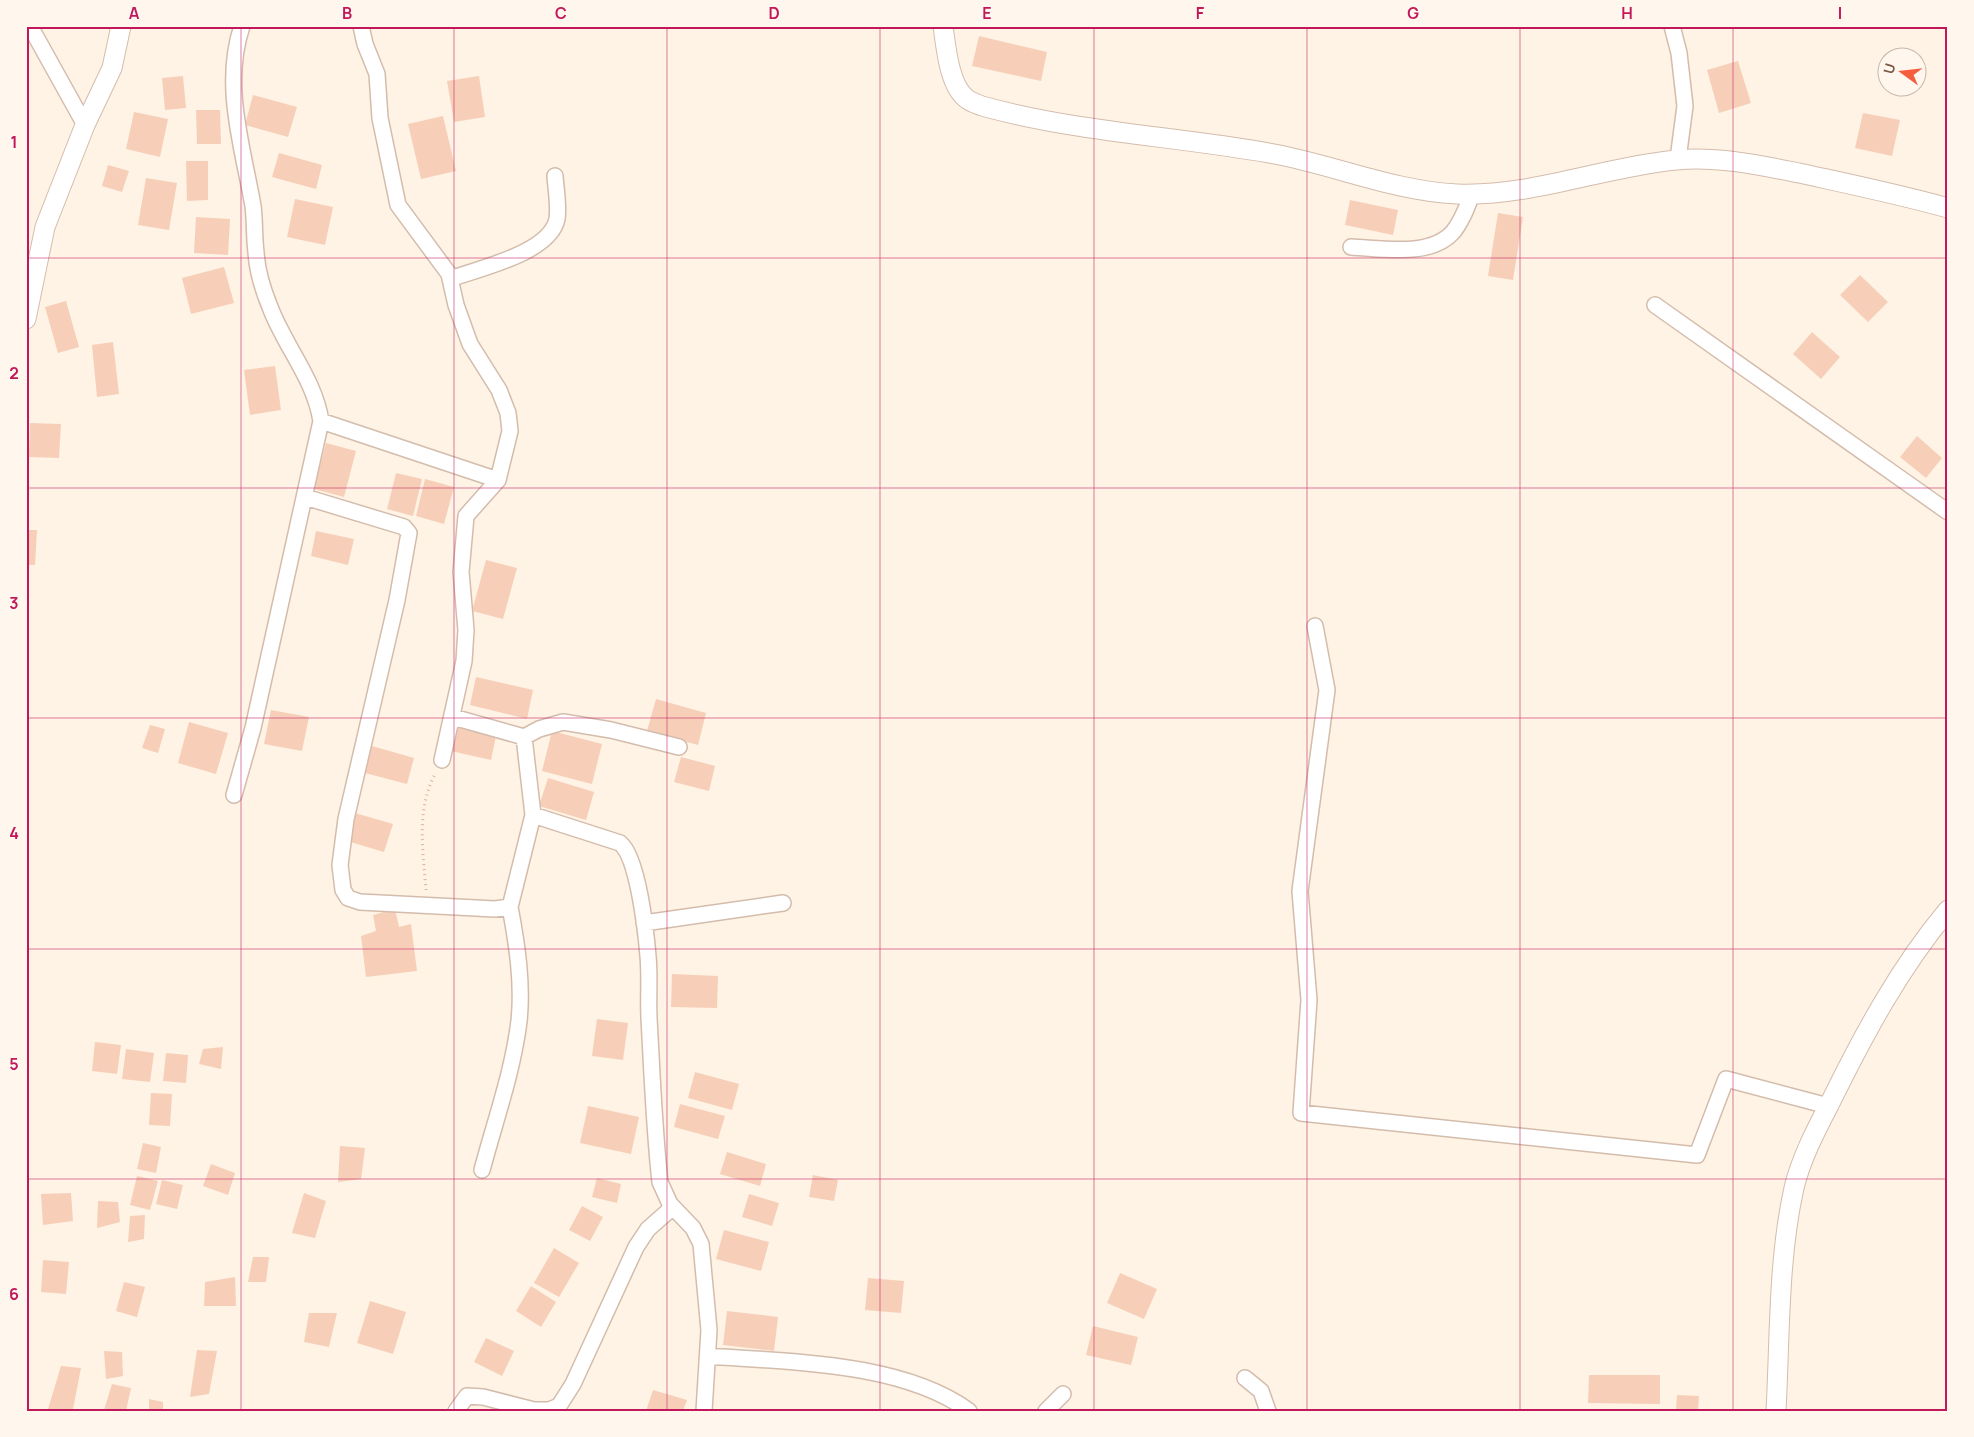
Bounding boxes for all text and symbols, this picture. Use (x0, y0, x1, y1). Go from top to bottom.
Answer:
text: A (129, 2, 140, 24)
text: B (342, 2, 352, 24)
text: C (555, 2, 567, 24)
text: D (768, 2, 780, 24)
text: E (982, 2, 992, 24)
text: F (1196, 2, 1205, 24)
text: G (1407, 2, 1419, 24)
text: H (1621, 2, 1633, 24)
text: I (1838, 2, 1842, 24)
north arrow (1876, 48, 1926, 98)
text: U (1878, 61, 1899, 76)
text: 1 (10, 131, 18, 153)
text: 2 (9, 362, 19, 384)
text: 3 (9, 592, 19, 614)
text: 4 (9, 822, 19, 844)
text: 5 (9, 1053, 19, 1075)
text: 6 (9, 1283, 19, 1305)

